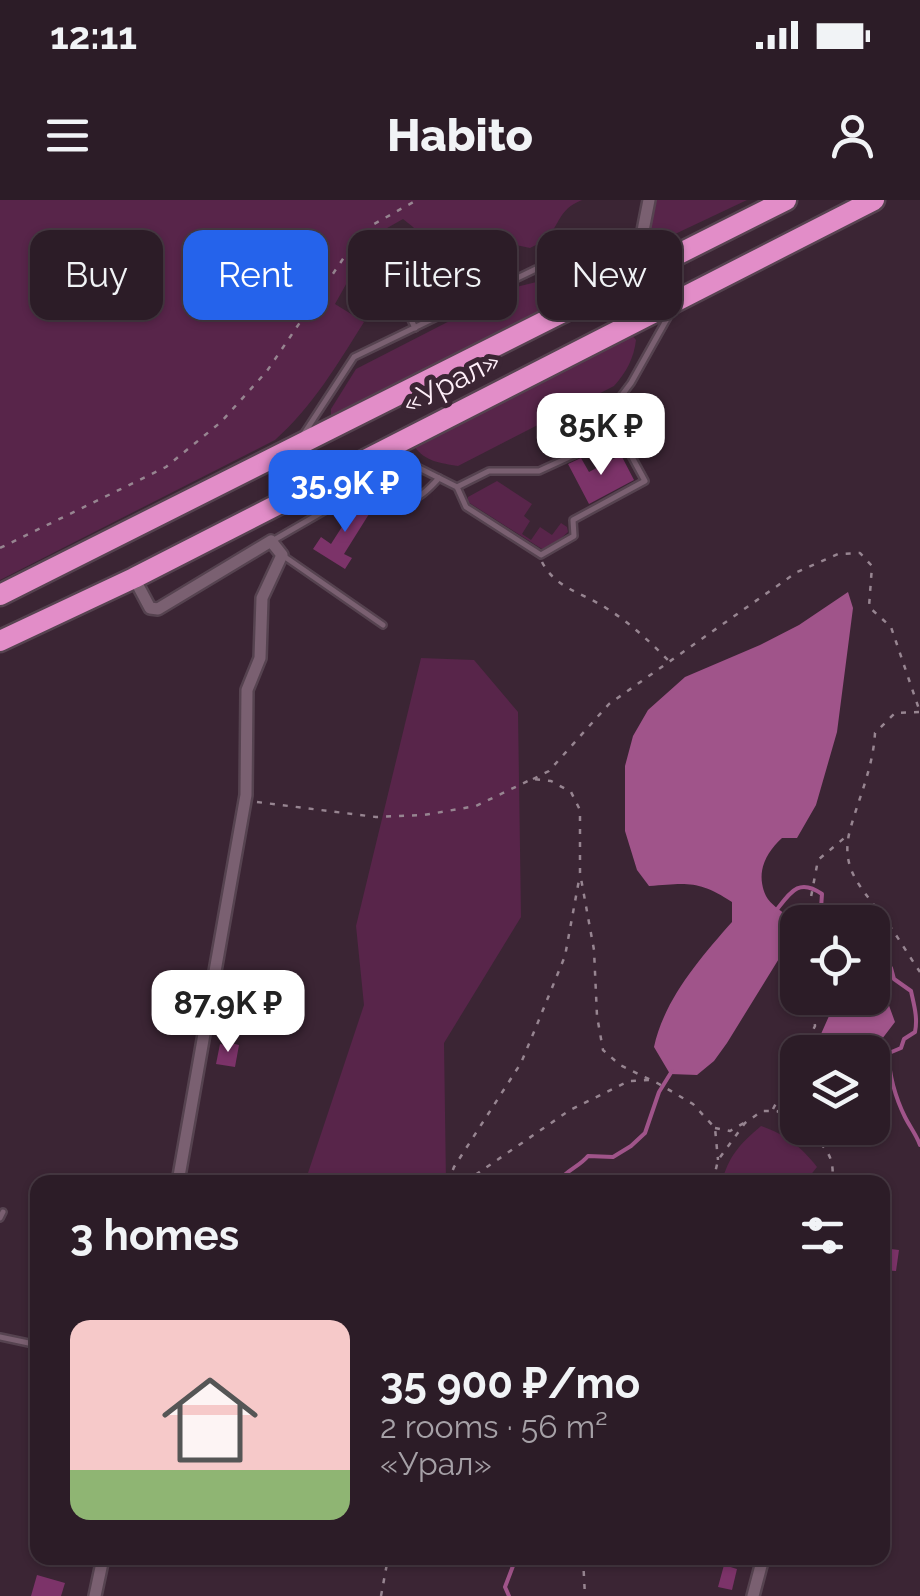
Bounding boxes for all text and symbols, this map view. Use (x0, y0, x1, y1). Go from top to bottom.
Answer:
text: 12:11 (50, 13, 137, 58)
icon: menu (40, 108, 95, 163)
icon: person (825, 108, 880, 163)
text: Habito (387, 109, 533, 162)
chip: Buy (30, 230, 163, 320)
chip: Rent (183, 230, 328, 320)
chip: Filters (348, 230, 517, 320)
chip: New (537, 230, 682, 320)
street label: «Урал» (396, 342, 505, 421)
pin: 85K ₽ (531, 393, 671, 478)
text: 85K ₽ (559, 407, 643, 444)
pin: 35.9K ₽ (253, 450, 437, 535)
text: 35.9K ₽ (291, 464, 399, 501)
map controls (780, 905, 890, 1145)
button: locate (780, 905, 890, 1015)
pin: 87.9K ₽ (136, 970, 320, 1055)
text: 87.9K ₽ (174, 984, 282, 1021)
button: layers (780, 1035, 890, 1145)
icon: filters (795, 1208, 850, 1263)
text: 3 homes (70, 1211, 239, 1260)
text: 35 900 ₽/mo (380, 1359, 640, 1408)
icon: home (150, 1360, 270, 1480)
text: 2 rooms · 56 m² (380, 1408, 608, 1445)
text: «Урал» (380, 1445, 492, 1482)

